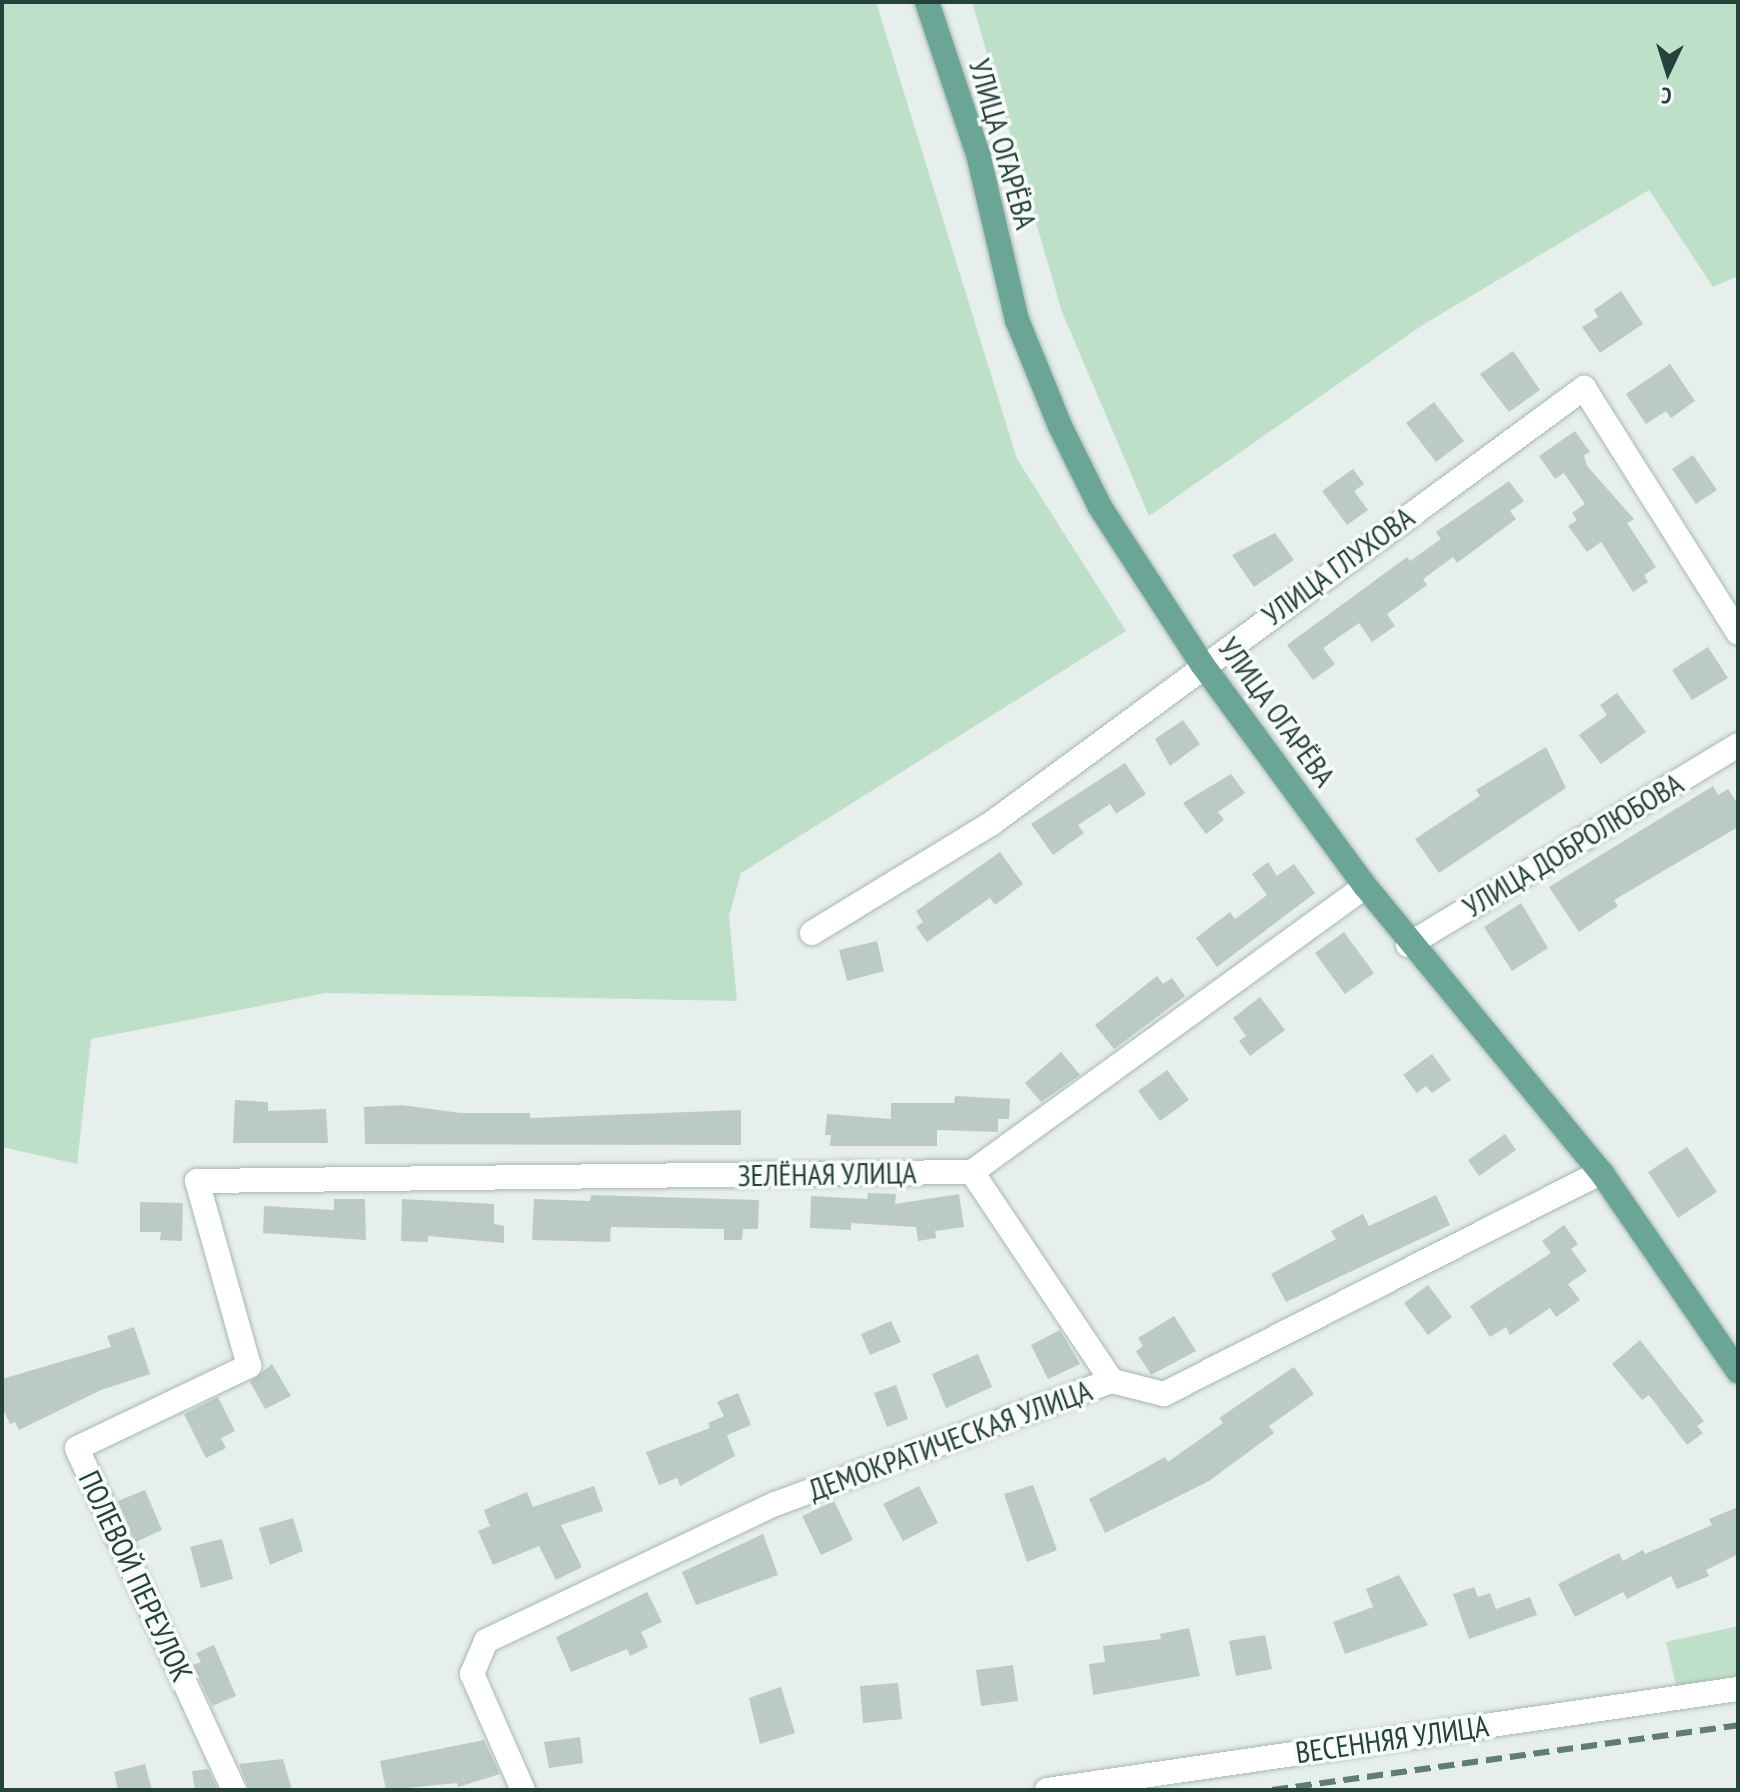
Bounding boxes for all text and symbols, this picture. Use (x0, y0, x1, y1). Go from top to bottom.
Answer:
north arrow (1628, 32, 1708, 112)
street label: УЛИЦА ОГАРЁВА (961, 54, 1045, 234)
text: С (1660, 82, 1672, 110)
street label: УЛИЦА ГЛУХОВА (1255, 499, 1421, 633)
street label: УЛИЦА ОГАРЁВА (1211, 630, 1343, 794)
street label: УЛИЦА ДОБРОЛЮБОВА (1456, 765, 1690, 925)
street label: ЗЕЛЁНАЯ УЛИЦА (737, 1154, 917, 1194)
street label: ДЕМОКРАТИЧЕСКАЯ УЛИЦА (803, 1372, 1097, 1508)
street label: ПОЛЕВОЙ ПЕРЕУЛОК (72, 1465, 200, 1687)
street label: ВЕСЕННЯЯ УЛИЦА (1293, 1708, 1491, 1770)

